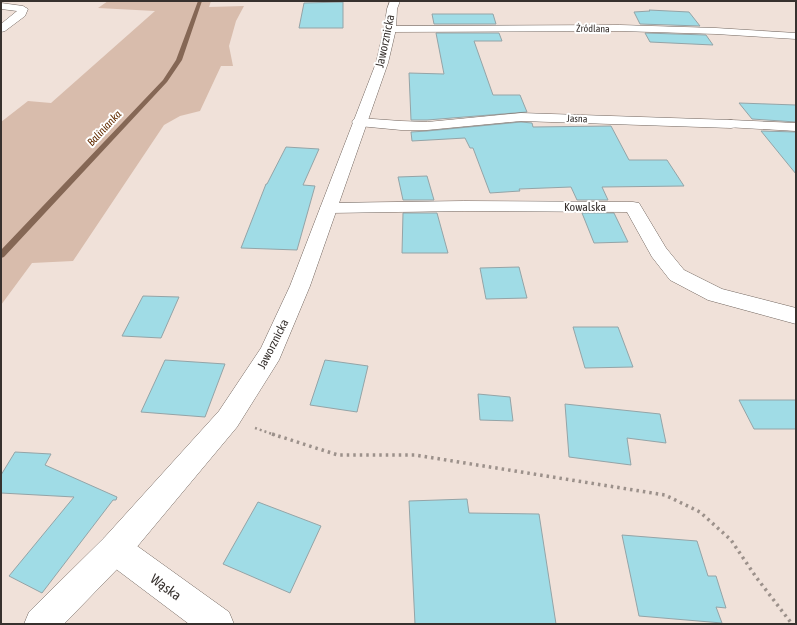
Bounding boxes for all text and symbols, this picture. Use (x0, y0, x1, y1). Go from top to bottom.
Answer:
street label: Jaworznicka (373, 13, 397, 69)
street label: Źródlana (576, 23, 610, 34)
water label: Balinianka (85, 108, 123, 148)
street label: Jasna (566, 113, 588, 124)
street label: Kowalska (564, 200, 606, 214)
street label: Jaworznicka (255, 317, 291, 371)
street label: Wąska (148, 571, 184, 603)

